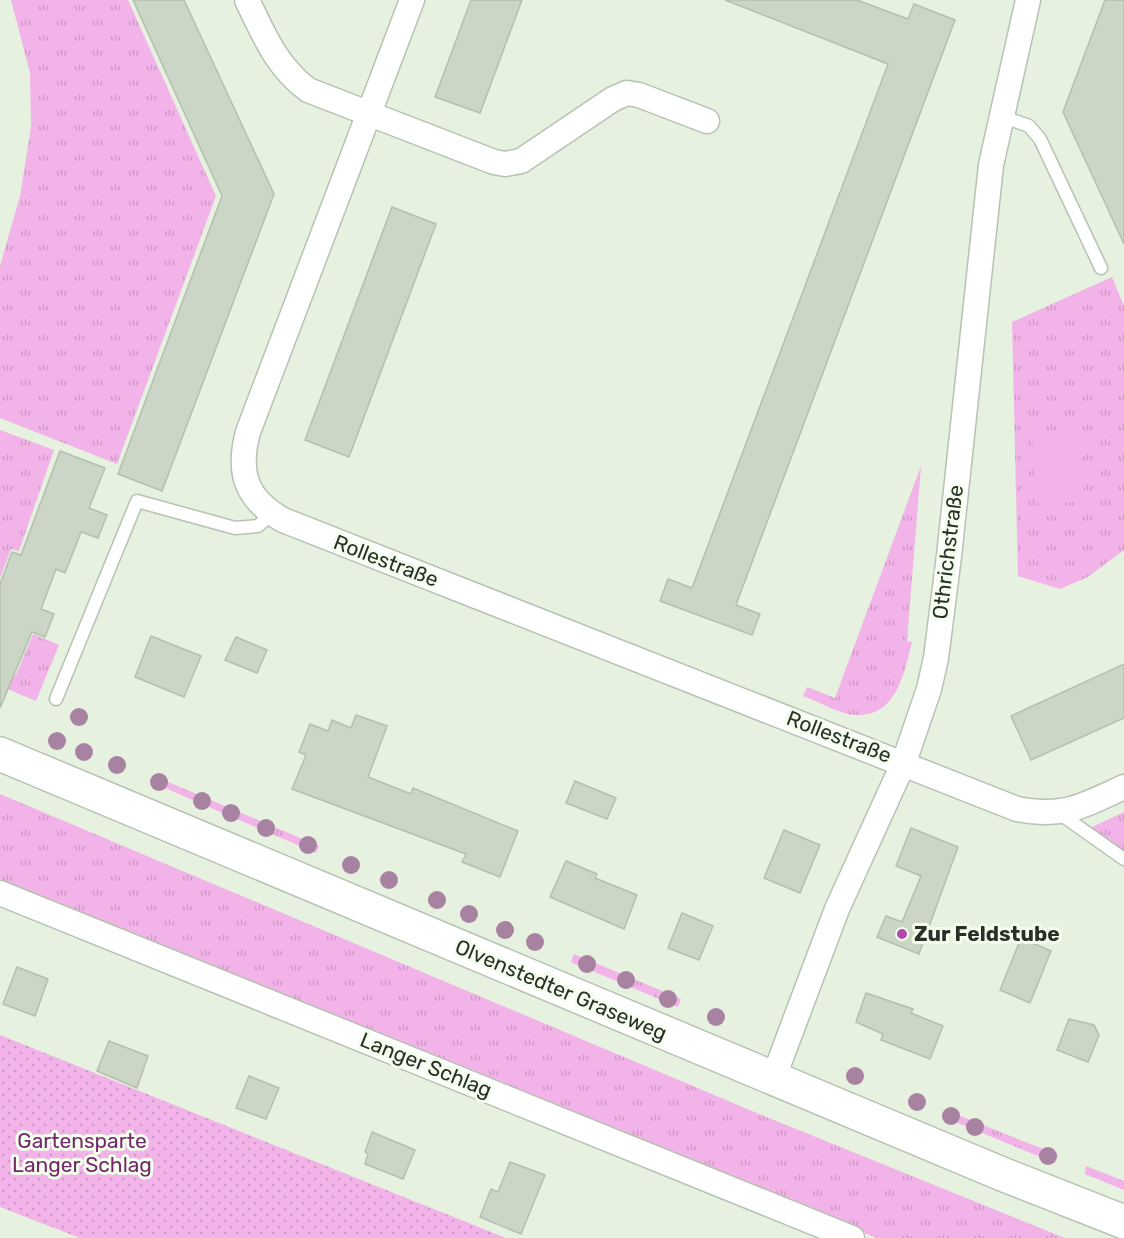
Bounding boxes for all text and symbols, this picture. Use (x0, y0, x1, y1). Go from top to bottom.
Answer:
street label: Othrichstraße (927, 483, 968, 621)
street label: Rollestraße (330, 529, 442, 592)
street label: Rollestraße (783, 705, 895, 768)
place label: Zur Feldstube (914, 921, 1060, 946)
marker: Zur Feldstube (895, 927, 909, 941)
street label: Olvenstedter Graseweg (452, 934, 671, 1046)
street label: Langer Schlag (357, 1027, 496, 1102)
park label: Gartensparte Langer Schlag (12, 1128, 152, 1177)

